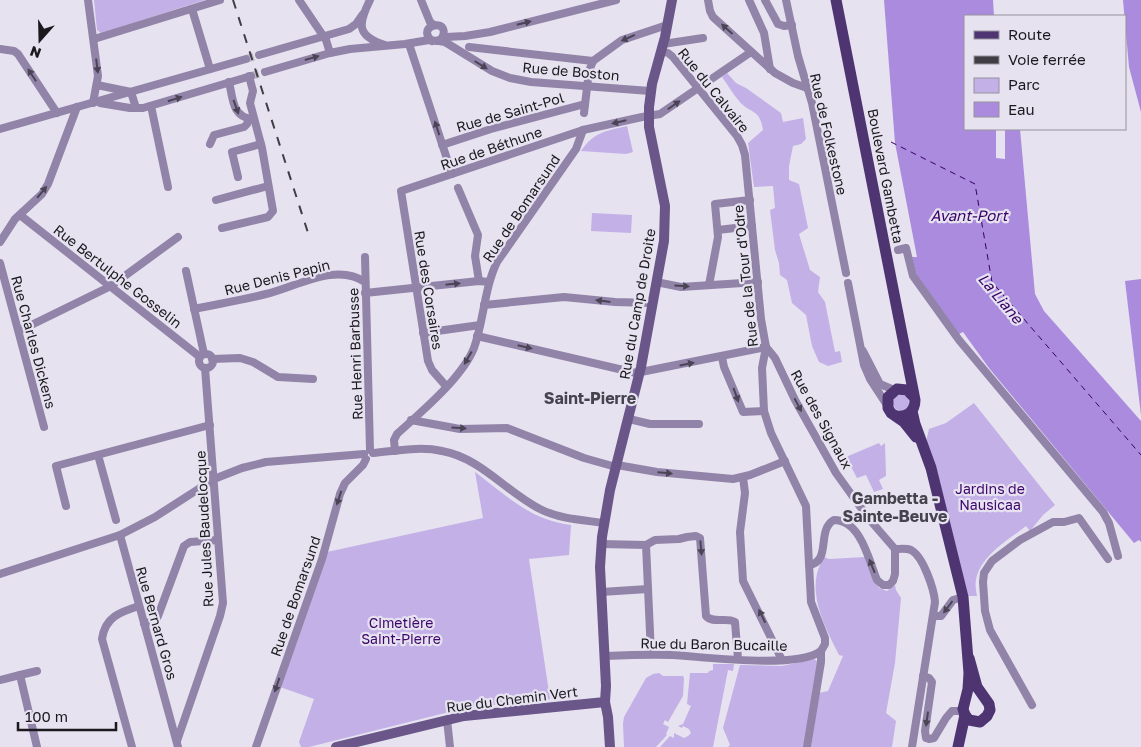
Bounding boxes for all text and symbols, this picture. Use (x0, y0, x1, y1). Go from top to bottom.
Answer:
north arrow (15, 15, 65, 65)
legend (964, 15, 1126, 130)
one-way arrow (517, 19, 532, 27)
one-way arrow (721, 23, 733, 35)
text: Route (1008, 25, 1051, 43)
one-way arrow (621, 34, 635, 42)
text: N (27, 43, 43, 62)
street label: Rue du Calvaire (675, 44, 753, 136)
text: Voie ferrée (1008, 50, 1086, 68)
one-way arrow (304, 54, 319, 62)
one-way arrow (93, 58, 101, 74)
street label: Rue de Boston (522, 58, 620, 84)
one-way arrow (474, 60, 488, 69)
one-way arrow (27, 68, 37, 82)
street label: Rue de Folkestone (807, 71, 851, 197)
text: Parc (1008, 75, 1040, 93)
street label: Rue de Saint-Pol (454, 89, 566, 135)
one-way arrow (167, 94, 182, 102)
one-way arrow (233, 99, 240, 114)
one-way arrow (668, 100, 681, 110)
text: Eau (1008, 100, 1035, 118)
street label: Boulevard Gambetta (865, 107, 907, 245)
one-way arrow (611, 118, 627, 126)
one-way arrow (432, 120, 440, 135)
street label: Rue de Béthune (438, 123, 544, 173)
street label: Rue de Bomarsund (479, 151, 563, 265)
one-way arrow (37, 185, 48, 198)
street label: Rue de la Tour d'Odre (729, 204, 761, 348)
water label: Avant-Port (931, 206, 1009, 224)
street label: Rue Bertulphe Gosselin (50, 221, 186, 331)
street label: Rue du Camp de Droite (615, 227, 659, 381)
street label: Rue des Corsaires (411, 229, 447, 351)
street label: Rue Denis Papin (222, 256, 332, 298)
water label: La Liane (975, 269, 1028, 328)
street label: Rue Charles Dickens (8, 274, 60, 410)
one-way arrow (445, 279, 461, 287)
one-way arrow (675, 282, 691, 290)
street label: Rue Henri Barbusse (344, 288, 366, 420)
one-way arrow (595, 297, 611, 305)
one-way arrow (517, 343, 532, 351)
one-way arrow (464, 351, 473, 365)
one-way arrow (680, 360, 695, 368)
street label: Rue des Signaux (788, 366, 856, 472)
district label: Saint-Pierre (544, 388, 636, 408)
one-way arrow (732, 388, 740, 403)
one-way arrow (794, 398, 802, 413)
one-way arrow (452, 425, 468, 433)
street label: Rue Jules Baudelocque (191, 450, 217, 608)
one-way arrow (657, 469, 673, 477)
park label: Jardins de Nausicaa (955, 480, 1025, 513)
district label: Gambetta - Sainte-Beuve (843, 488, 947, 526)
one-way arrow (335, 490, 343, 505)
street label: Rue de Bomarsund (266, 534, 324, 658)
one-way arrow (698, 540, 706, 556)
one-way arrow (867, 559, 875, 574)
street label: Rue Bernard Gros (133, 564, 181, 682)
one-way arrow (943, 600, 954, 613)
one-way arrow (757, 609, 765, 623)
park label: Cimetière Saint-Pierre (361, 614, 441, 647)
street label: Rue du Baron Bucaille (640, 634, 788, 654)
one-way arrow (273, 678, 281, 693)
street label: Rue du Chemin Vert (445, 682, 579, 716)
scale bar (18, 700, 115, 732)
text: 100 m (25, 707, 68, 725)
one-way arrow (922, 711, 930, 727)

